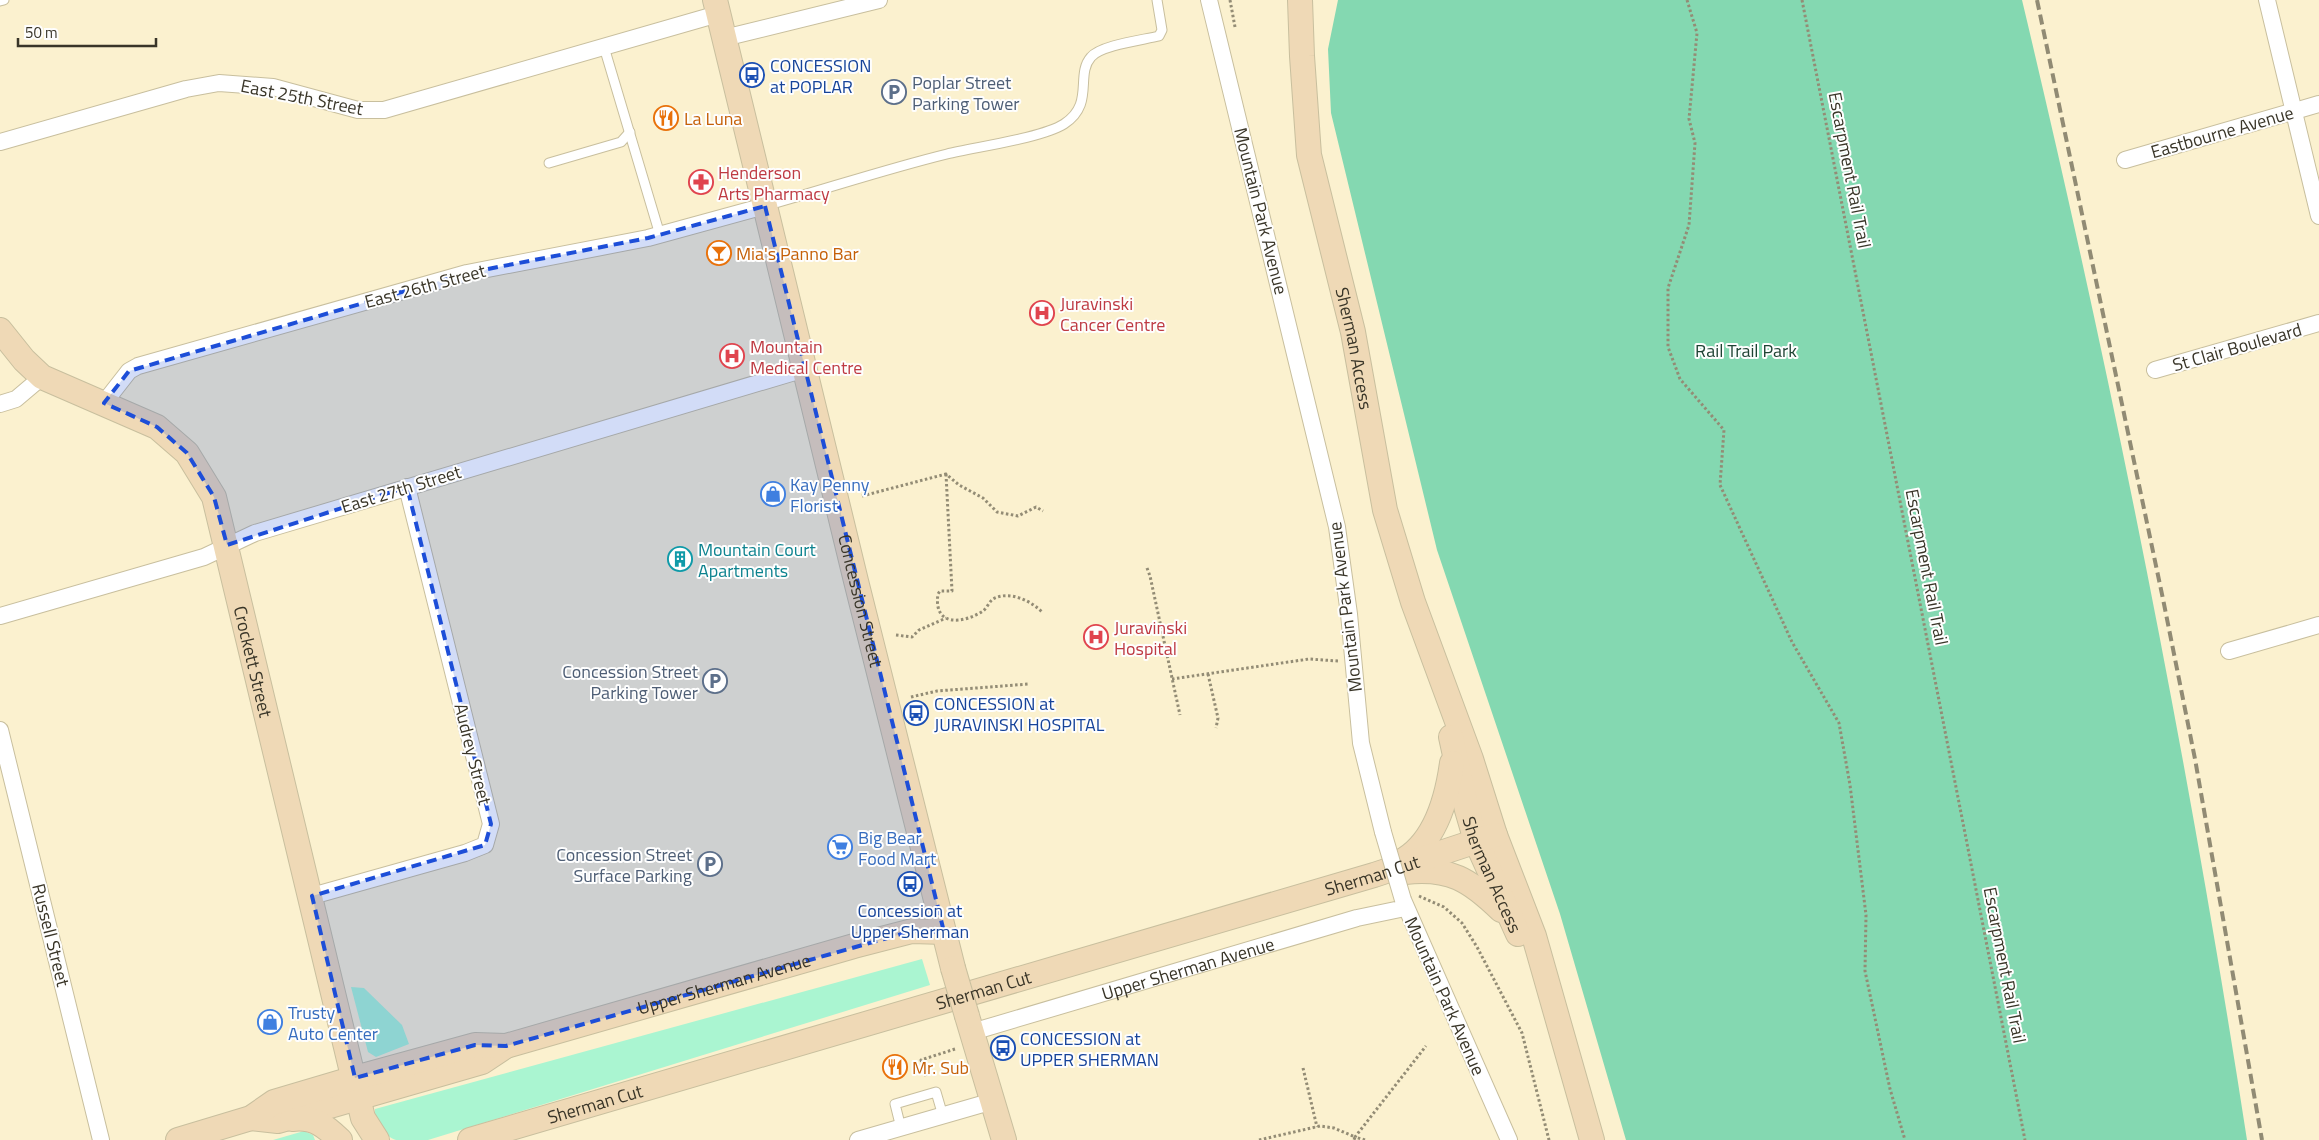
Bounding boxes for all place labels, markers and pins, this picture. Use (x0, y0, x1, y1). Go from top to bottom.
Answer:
place label: CONCESSION at POPLAR (770, 52, 871, 100)
bus stop icon: CONCESSION at POPLAR (739, 62, 765, 88)
place label: Poplar Street Parking Tower (912, 69, 1019, 117)
parking icon: Poplar Street Parking Tower (881, 79, 907, 105)
restaurant icon: La Luna (653, 105, 679, 131)
place label: La Luna (684, 105, 742, 132)
place label: Henderson Arts Pharmacy (718, 159, 830, 207)
pharmacy icon: Henderson Arts Pharmacy (688, 169, 714, 195)
bar icon: Mia's Panno Bar (706, 240, 732, 266)
place label: Mia's Panno Bar (736, 240, 859, 267)
place label: Juravinski Cancer Centre (1060, 290, 1165, 338)
hospital icon: Juravinski Cancer Centre (1029, 300, 1055, 326)
place label: Mountain Medical Centre (750, 333, 862, 381)
hospital icon: Mountain Medical Centre (719, 343, 745, 369)
place label: Kay Penny Florist (790, 471, 870, 519)
shop icon: Kay Penny Florist (760, 481, 786, 507)
place label: Mountain Court Apartments (698, 536, 817, 584)
building icon: Mountain Court Apartments (667, 546, 693, 572)
place label: Juravinski Hospital (1114, 614, 1187, 662)
hospital icon: Juravinski Hospital (1083, 624, 1109, 650)
place label: Concession Street Parking Tower (562, 658, 699, 706)
parking icon: Concession Street Parking Tower (702, 668, 728, 694)
place label: CONCESSION at JURAVINSKI HOSPITAL (934, 690, 1105, 738)
bus stop icon: CONCESSION at JURAVINSKI HOSPITAL (903, 700, 929, 726)
place label: Big Bear Food Mart (858, 824, 937, 872)
supermarket icon: Big Bear Food Mart (827, 834, 853, 860)
place label: Concession Street Surface Parking (556, 841, 693, 889)
parking icon: Concession Street Surface Parking (697, 851, 723, 877)
bus stop icon: Concession at Upper Sherman (897, 871, 923, 897)
place label: Concession at Upper Sherman (851, 897, 969, 945)
place label: Trusty Auto Center (288, 999, 378, 1047)
shop icon: Trusty Auto Center (257, 1009, 283, 1035)
place label: CONCESSION at UPPER SHERMAN (1020, 1025, 1159, 1073)
bus stop icon: CONCESSION at UPPER SHERMAN (990, 1035, 1016, 1061)
restaurant icon: Mr. Sub (882, 1054, 908, 1080)
place label: Mr. Sub (912, 1054, 969, 1081)

